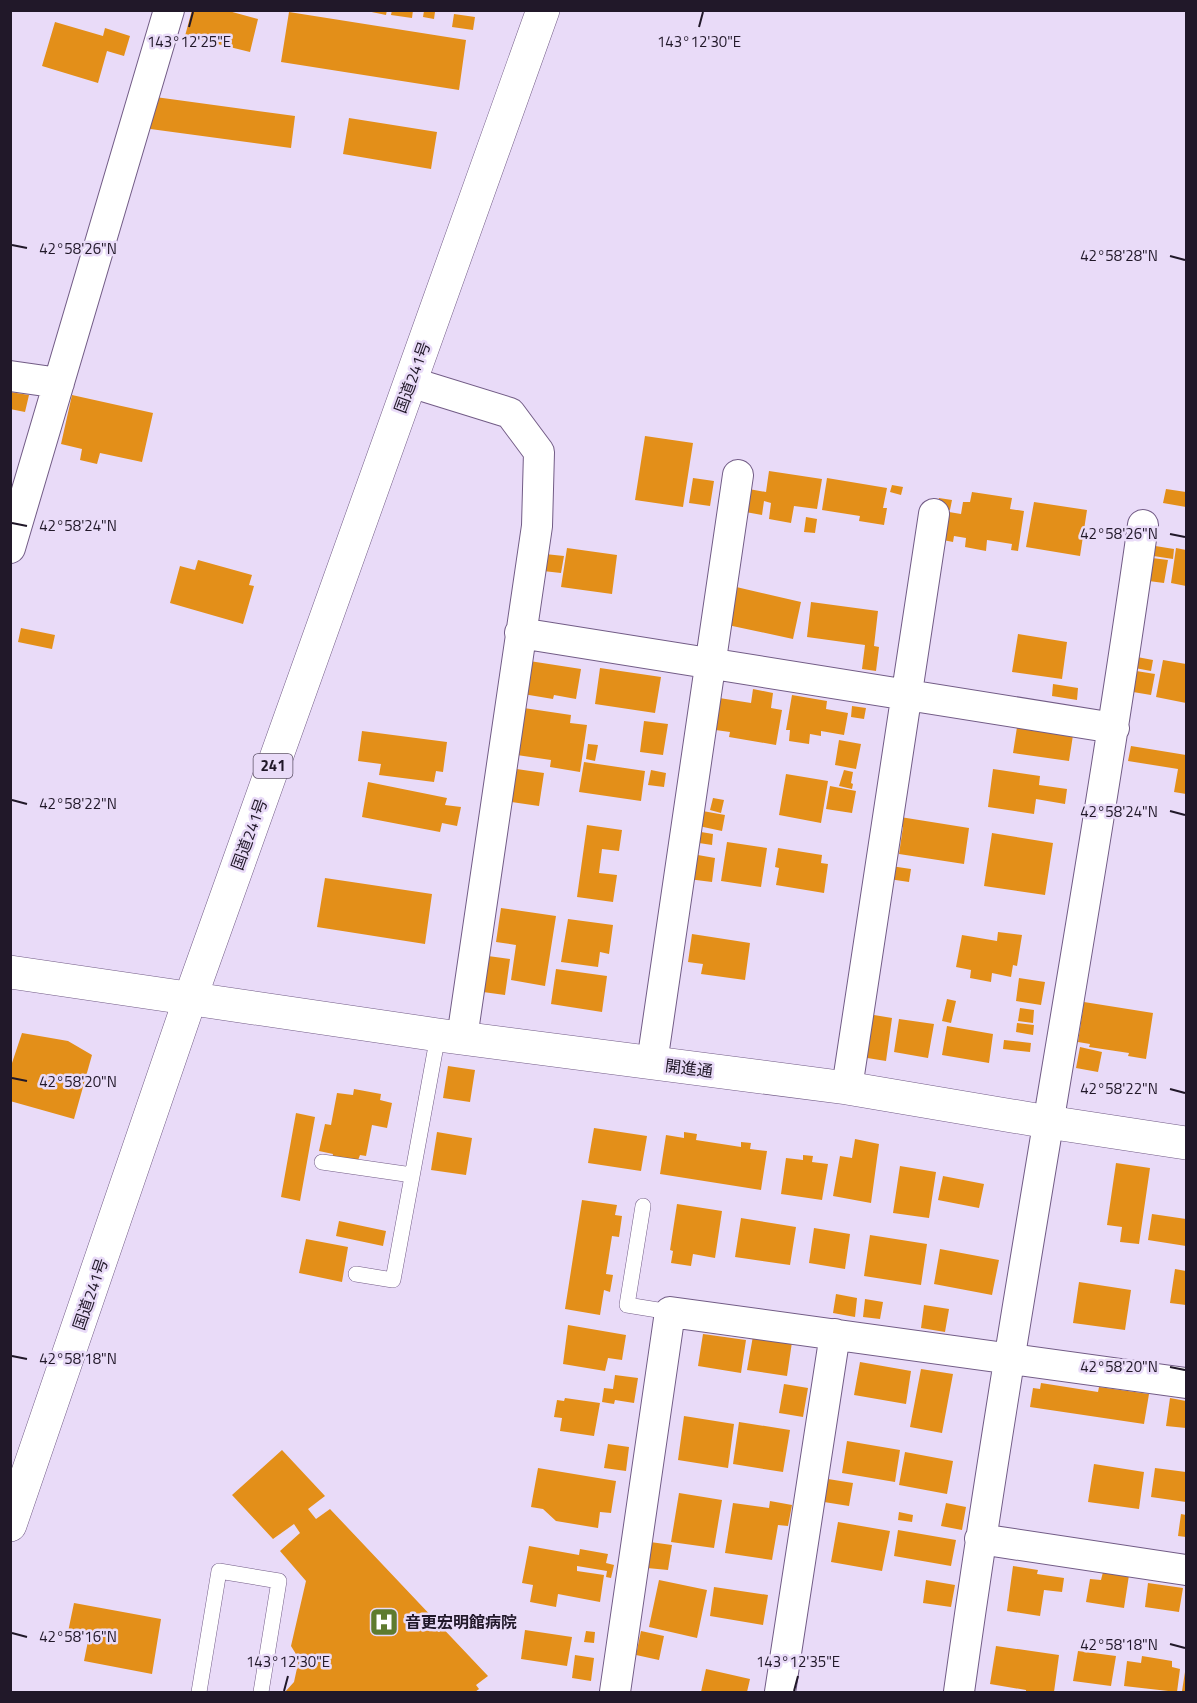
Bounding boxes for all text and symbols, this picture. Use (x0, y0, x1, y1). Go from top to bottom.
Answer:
text: 143°12'25"E (147, 30, 231, 53)
text: 143°12'30"E (657, 30, 741, 53)
text: 42°58'26"N (39, 237, 117, 260)
text: 42°58'28"N (1080, 244, 1158, 267)
street label: 国道241号 (388, 338, 436, 416)
text: 42°58'24"N (39, 514, 117, 537)
text: 42°58'26"N (1080, 522, 1158, 545)
road number: 241 (254, 754, 292, 778)
text: 42°58'22"N (39, 792, 117, 815)
street label: 国道241号 (225, 795, 273, 873)
text: 42°58'24"N (1080, 800, 1158, 823)
street label: 開進通 (664, 1053, 714, 1083)
text: 42°58'20"N (39, 1070, 117, 1093)
text: 42°58'22"N (1080, 1077, 1158, 1100)
street label: 国道241号 (66, 1255, 114, 1333)
text: 42°58'18"N (39, 1347, 117, 1370)
text: 42°58'20"N (1080, 1355, 1158, 1378)
hospital icon: 音更宏明館病院 (368, 1606, 400, 1638)
place label: 音更宏明館病院 (405, 1610, 517, 1634)
text: 42°58'16"N (39, 1625, 117, 1648)
text: 42°58'18"N (1080, 1633, 1158, 1656)
text: 143°12'30"E (246, 1650, 330, 1673)
text: 143°12'35"E (756, 1650, 840, 1673)

